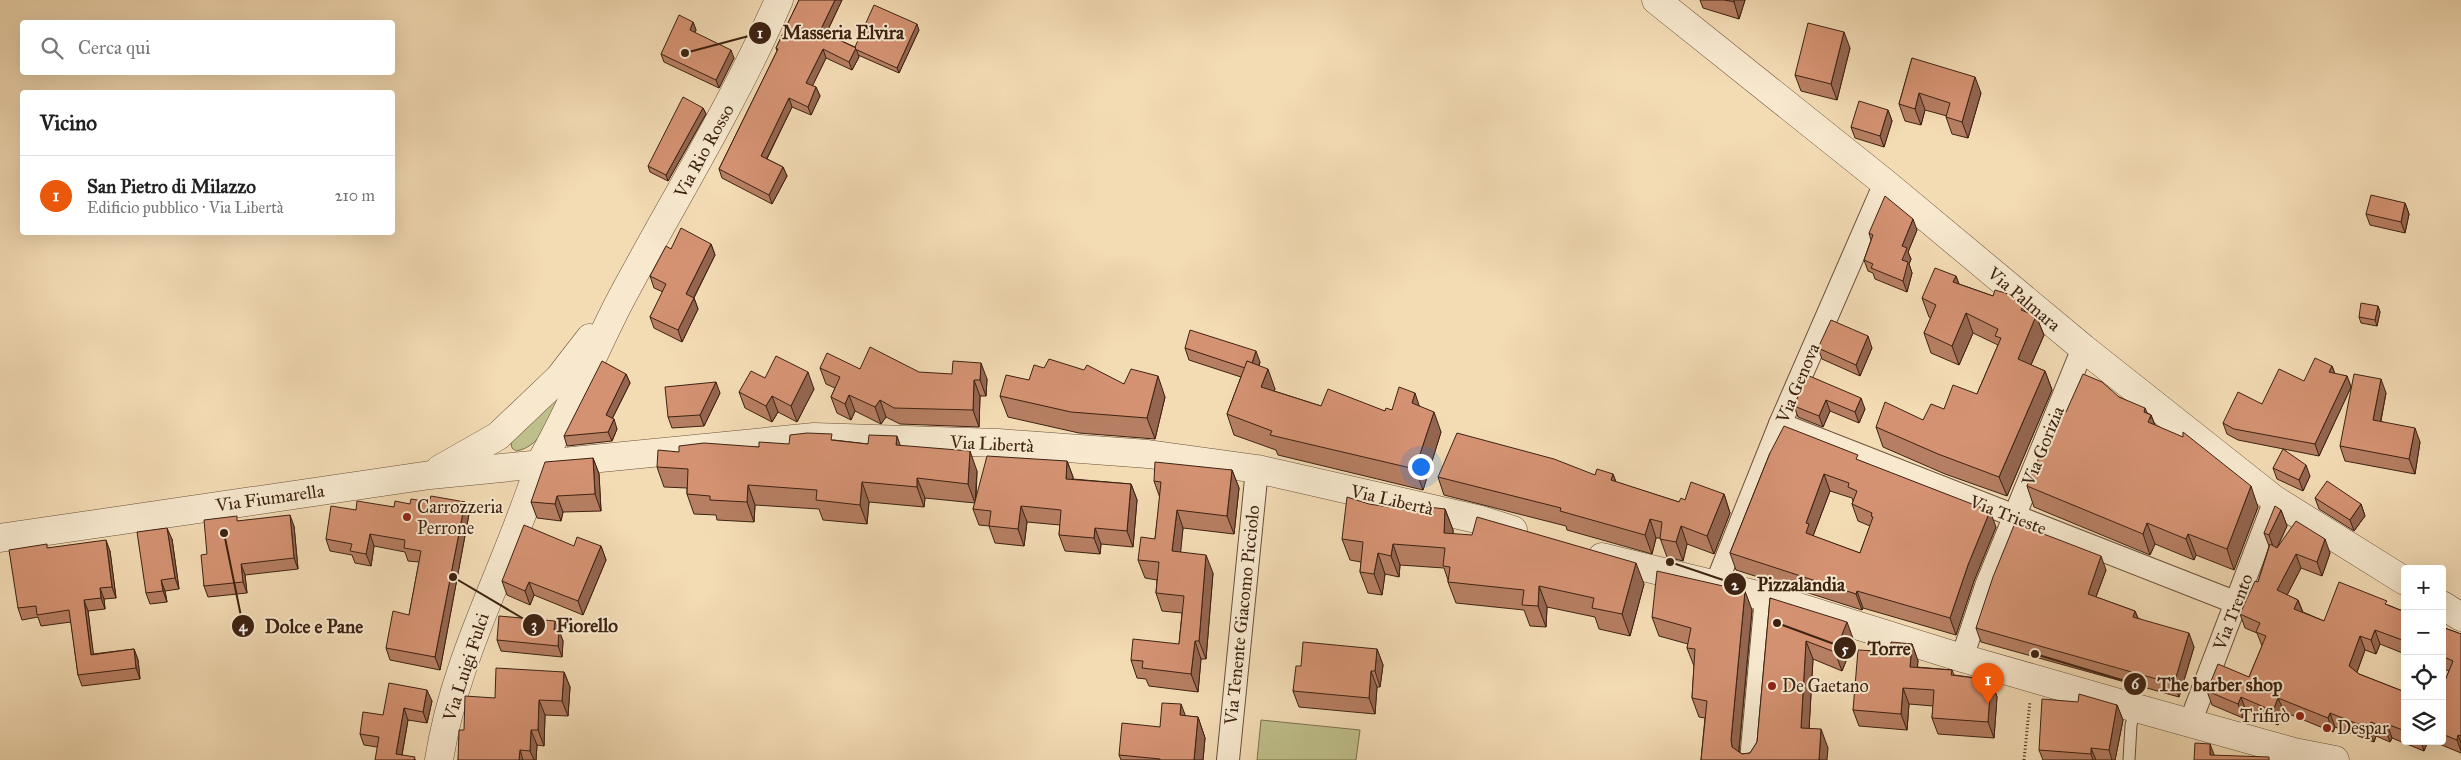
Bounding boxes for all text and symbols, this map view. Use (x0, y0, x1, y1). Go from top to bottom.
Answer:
callout: Masseria Elvira (747, 16, 914, 50)
search box (20, 20, 395, 75)
text: Masseria Elvira (782, 21, 905, 44)
text: 1 (757, 24, 763, 42)
icon: search (38, 34, 66, 62)
text: Cerca qui (78, 36, 150, 59)
street label: Via Rio Rosso (669, 100, 739, 203)
text: Vicino (40, 110, 97, 136)
text: San Pietro di Milazzo (87, 175, 256, 198)
text: 1 (53, 186, 59, 205)
text: 210 m (335, 186, 375, 205)
text: Edificio pubblico · Via Libertà (87, 198, 284, 217)
street label: Via Palmara (1982, 261, 2065, 336)
street label: Via Genova (1771, 339, 1825, 427)
street label: Via Gorizia (2017, 403, 2069, 490)
street label: Via Libertà (948, 431, 1035, 457)
your location (1408, 454, 1434, 480)
street label: Via Fiumarella (213, 479, 326, 517)
street label: Via Libertà (1348, 480, 1436, 520)
street label: Via Trieste (1966, 490, 2049, 540)
place label: Carrozzeria Perrone (417, 496, 503, 539)
street label: Via Tenente Giacomo Picciolo (1219, 504, 1264, 727)
marker: Carrozzeria Perrone (401, 511, 413, 523)
map controls (2401, 565, 2446, 745)
button: + (2401, 565, 2446, 610)
callout: Pizzalandia (1722, 567, 1855, 601)
street label: Via Trento (2208, 571, 2258, 654)
text: Pizzalandia (1757, 573, 1846, 596)
text: 2 (1731, 576, 1739, 594)
callout: Fiorello (521, 608, 628, 642)
callout: Dolce e Pane (230, 609, 374, 643)
street label: Via Luigi Fulci (438, 610, 495, 725)
button: − (2401, 610, 2446, 655)
text: Fiorello (556, 614, 618, 637)
text: Dolce e Pane (265, 615, 363, 638)
text: 3 (531, 616, 537, 635)
text: 4 (239, 617, 248, 636)
callout: Torre (1833, 631, 1921, 665)
text: Torre (1866, 637, 1911, 660)
text: 5 (1842, 640, 1849, 658)
button: locate (2401, 655, 2446, 700)
pin: 1 (1972, 663, 2004, 704)
callout: The barber shop (2122, 667, 2292, 701)
text: The barber shop (2157, 673, 2283, 697)
place label: De Gaetano (1782, 675, 1869, 697)
text: 6 (2131, 675, 2140, 693)
marker: De Gaetano (1766, 680, 1778, 692)
button: layers (2401, 700, 2446, 745)
place label: Trifirò (2240, 705, 2290, 727)
marker: Trifirò (2294, 710, 2306, 722)
place label: Despar (2337, 717, 2389, 739)
marker: Despar (2321, 722, 2333, 734)

